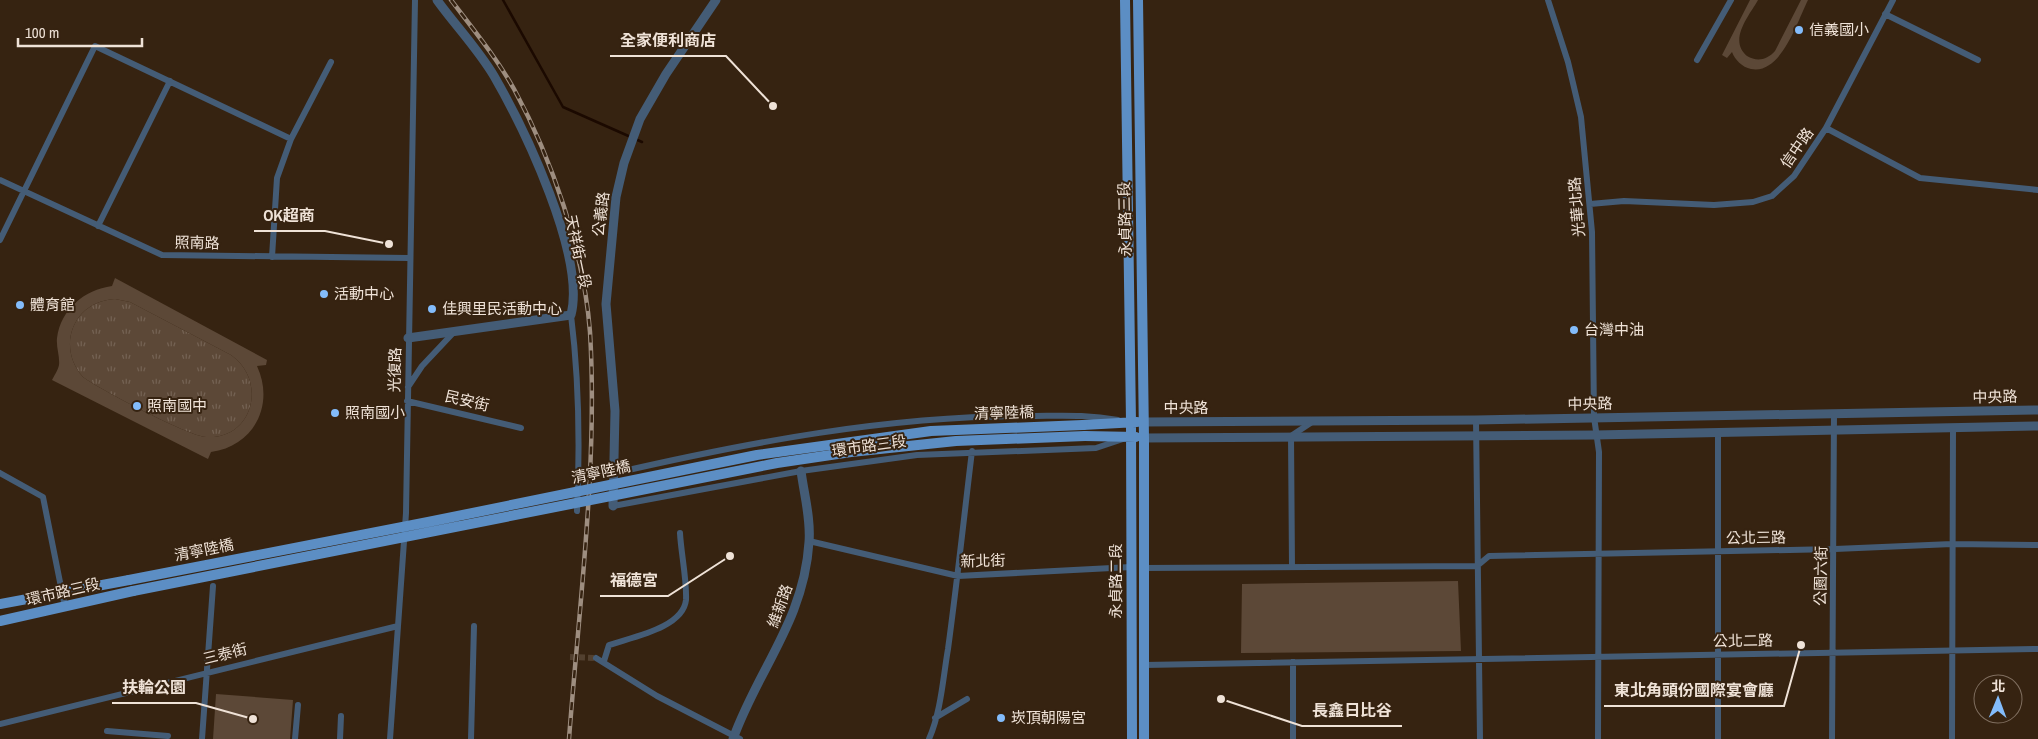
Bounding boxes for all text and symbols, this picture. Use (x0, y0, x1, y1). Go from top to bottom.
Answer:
scale bar (18, 15, 141, 47)
place label: 信義國小 (1809, 19, 1869, 40)
text: 100 m (25, 22, 59, 43)
marker: 信義國小 (1793, 24, 1805, 36)
callout: 全家便利商店 (610, 25, 726, 56)
text: 全家便利商店 (620, 29, 716, 51)
street label: 信中路 (1775, 123, 1818, 172)
street label: 光華北路 (1563, 176, 1590, 238)
street label: 永貞路三段 (1113, 181, 1136, 257)
street label: 公義路 (587, 190, 614, 238)
callout: OK超商 (254, 200, 325, 231)
text: OK超商 (263, 204, 315, 226)
street label: 天祥街一段 (560, 213, 597, 291)
street label: 照南路 (174, 232, 220, 253)
place label: 活動中心 (334, 283, 394, 304)
marker: 活動中心 (318, 288, 330, 300)
place label: 體育館 (30, 294, 75, 315)
place label: 佳興里民活動中心 (442, 298, 562, 319)
marker: 體育館 (14, 299, 26, 311)
marker: 佳興里民活動中心 (426, 303, 438, 315)
place label: 台灣中油 (1584, 319, 1644, 340)
marker: 台灣中油 (1568, 324, 1580, 336)
street label: 光復路 (384, 347, 405, 393)
street label: 民安街 (443, 385, 491, 416)
street label: 中央路 (1972, 386, 2018, 407)
street label: 中央路 (1567, 393, 1613, 414)
place label: 照南國中 (147, 395, 207, 416)
street label: 中央路 (1163, 397, 1209, 418)
marker: 照南國中 (131, 400, 143, 412)
street label: 清寧陸橋 (974, 401, 1034, 424)
place label: 照南國小 (345, 402, 405, 423)
marker: 照南國小 (329, 407, 341, 419)
street label: 環市路三段 (830, 430, 908, 461)
street label: 清寧陸橋 (569, 455, 632, 488)
street label: 公北三路 (1726, 526, 1786, 549)
street label: 清寧陸橋 (172, 533, 235, 566)
street label: 永貞路二段 (1105, 543, 1126, 619)
street label: 公園六街 (1809, 546, 1832, 606)
street label: 新北街 (960, 550, 1006, 571)
callout: 福德宮 (600, 565, 668, 596)
text: 福德宮 (610, 569, 658, 591)
street label: 環市路三段 (24, 573, 102, 610)
street label: 維新路 (762, 581, 797, 631)
street label: 公北二路 (1713, 629, 1773, 652)
street label: 三泰街 (200, 638, 249, 669)
callout: 扶輪公園 (112, 672, 196, 703)
north arrow (1973, 674, 2023, 724)
callout: 東北角頭份國際宴會廳 (1604, 675, 1784, 706)
text: 扶輪公園 (122, 676, 186, 698)
text: 北 (1991, 677, 2005, 695)
text: 東北角頭份國際宴會廳 (1614, 679, 1774, 701)
callout: 長鑫日比谷 (1302, 695, 1402, 726)
text: 長鑫日比谷 (1312, 699, 1392, 721)
place label: 崁頂朝陽宮 (1011, 707, 1086, 728)
marker: 崁頂朝陽宮 (995, 712, 1007, 724)

